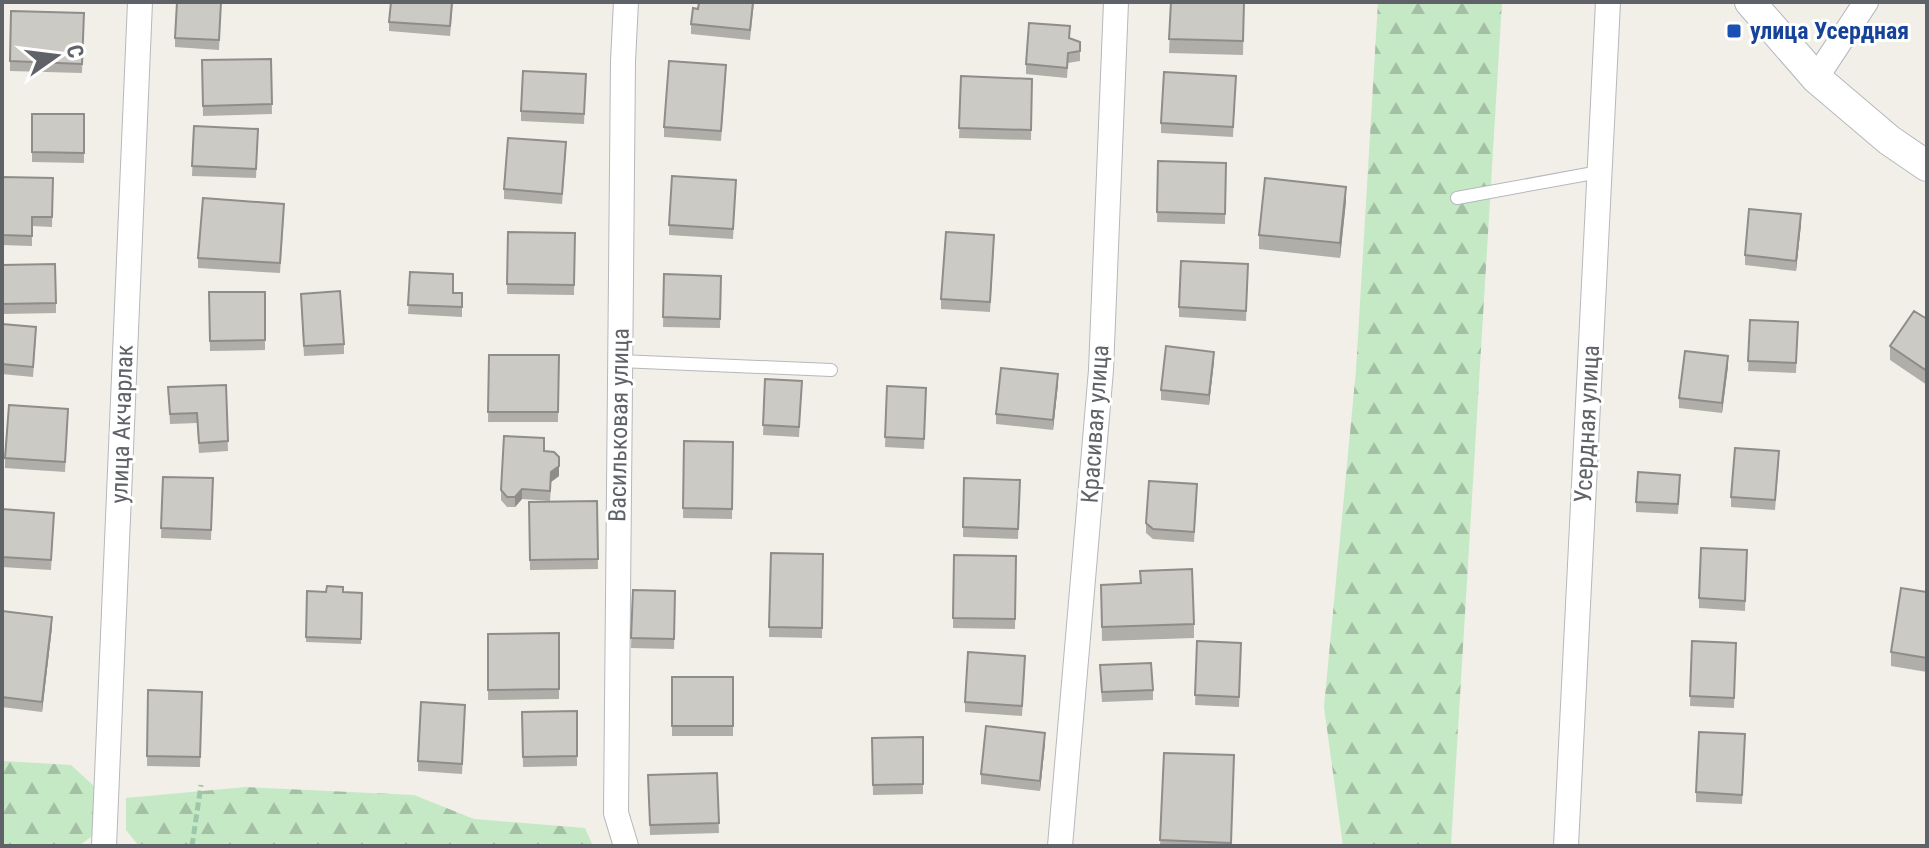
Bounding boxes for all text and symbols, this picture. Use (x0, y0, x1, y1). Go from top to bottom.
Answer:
north arrow (16, 16, 96, 96)
place label: улица Усердная (1750, 17, 1909, 45)
marker: улица Усердная (1725, 22, 1743, 40)
text: С (61, 42, 89, 60)
street label: Васильковая улица (603, 328, 635, 522)
street label: улица Акчарлак (105, 344, 139, 504)
street label: Красивая улица (1076, 344, 1114, 504)
street label: Усердная улица (1569, 344, 1605, 504)

